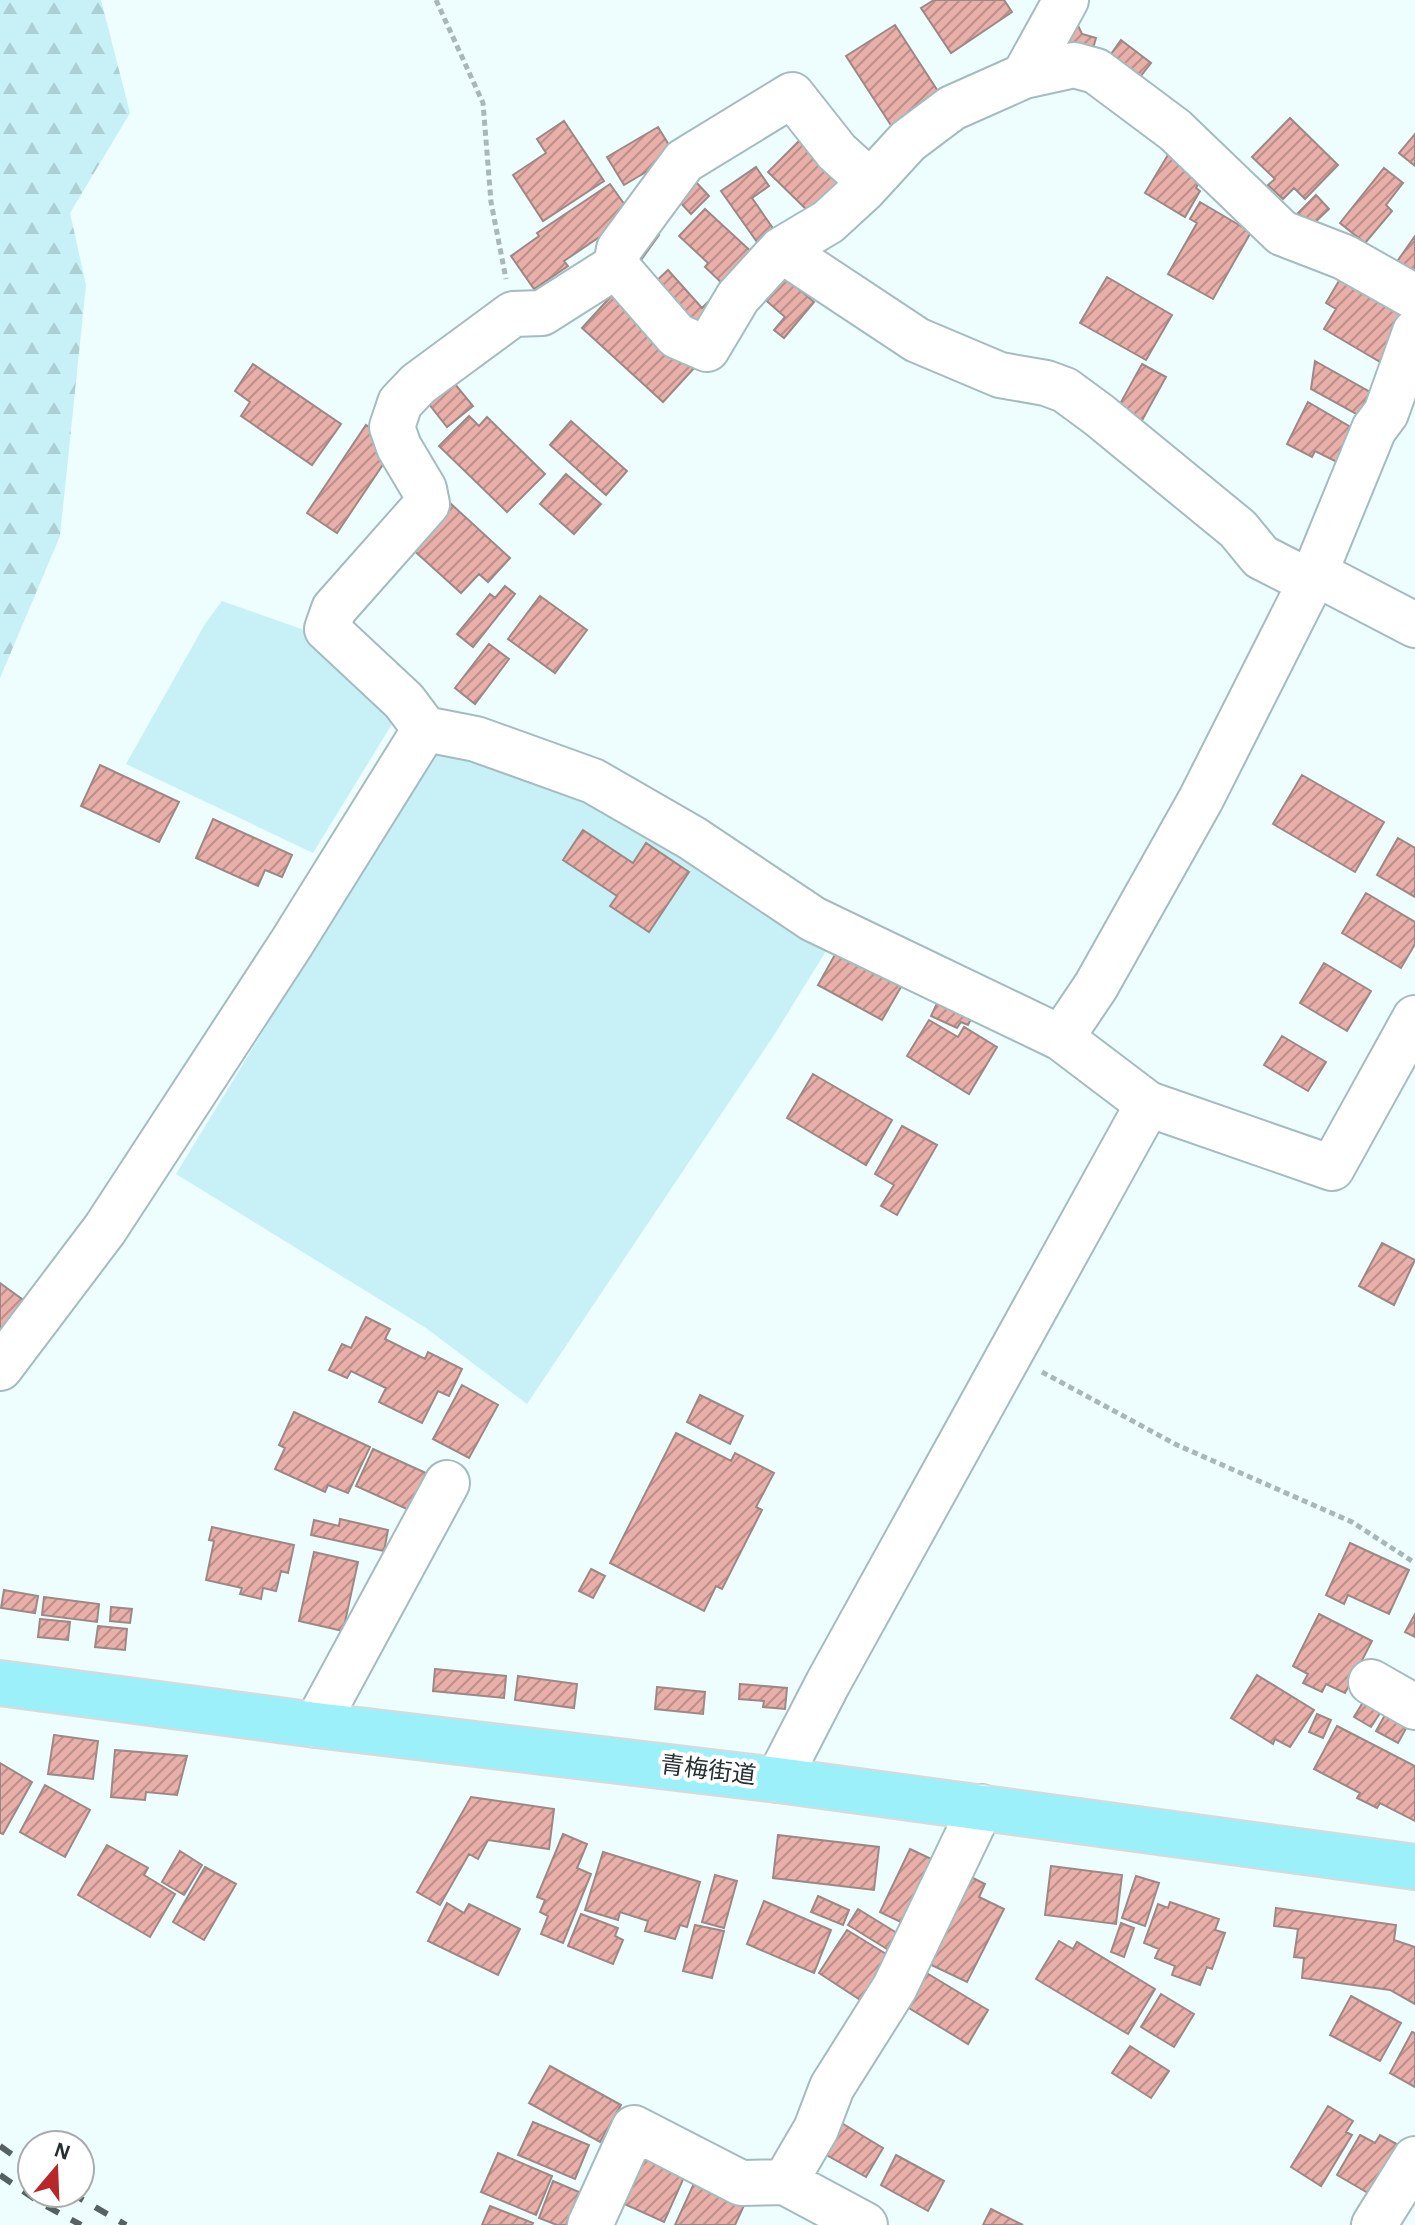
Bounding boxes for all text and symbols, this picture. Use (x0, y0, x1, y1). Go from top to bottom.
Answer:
street label: 青梅街道 (659, 1751, 757, 1789)
north arrow (16, 2129, 96, 2209)
text: N (51, 2138, 73, 2164)

